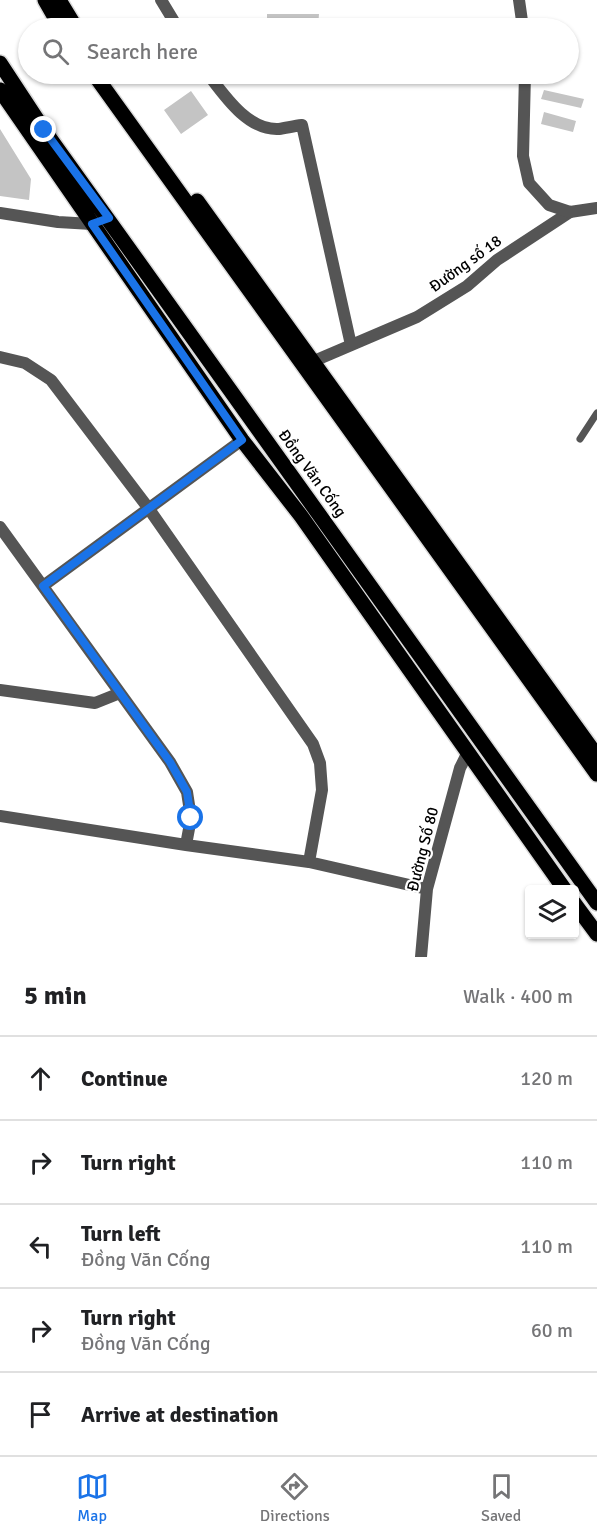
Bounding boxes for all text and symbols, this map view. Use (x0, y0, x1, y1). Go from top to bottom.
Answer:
search box (18, 18, 579, 84)
icon: search (39, 35, 72, 68)
text: Search here (87, 38, 198, 65)
route end (30, 116, 56, 142)
street label: Đường số 18 (425, 231, 506, 297)
street label: Đồng Văn Cống (274, 426, 351, 521)
route start (177, 804, 203, 830)
street label: Đường Số 80 (403, 805, 443, 894)
map controls (525, 885, 579, 939)
button: layers (525, 885, 579, 939)
text: 5 min (24, 980, 87, 1012)
text: Walk · 400 m (463, 984, 573, 1009)
icon: ahead (24, 1062, 57, 1095)
text: Continue (81, 1065, 168, 1092)
text: 120 m (520, 1066, 573, 1091)
icon: right (24, 1146, 57, 1179)
text: Turn right (81, 1149, 176, 1176)
text: 110 m (520, 1150, 573, 1175)
text: Turn left (81, 1220, 161, 1247)
icon: left (24, 1230, 57, 1263)
text: 110 m (520, 1234, 573, 1259)
text: Đồng Văn Cống (81, 1247, 211, 1272)
text: Turn right (81, 1304, 176, 1331)
icon: right (24, 1314, 57, 1347)
text: 60 m (531, 1318, 573, 1343)
text: Đồng Văn Cống (81, 1331, 211, 1356)
icon: arrive (24, 1398, 57, 1431)
text: Arrive at destination (81, 1401, 278, 1428)
tab: Map (76, 1470, 109, 1526)
tab: Directions (260, 1470, 330, 1526)
tab: Saved (481, 1470, 521, 1526)

